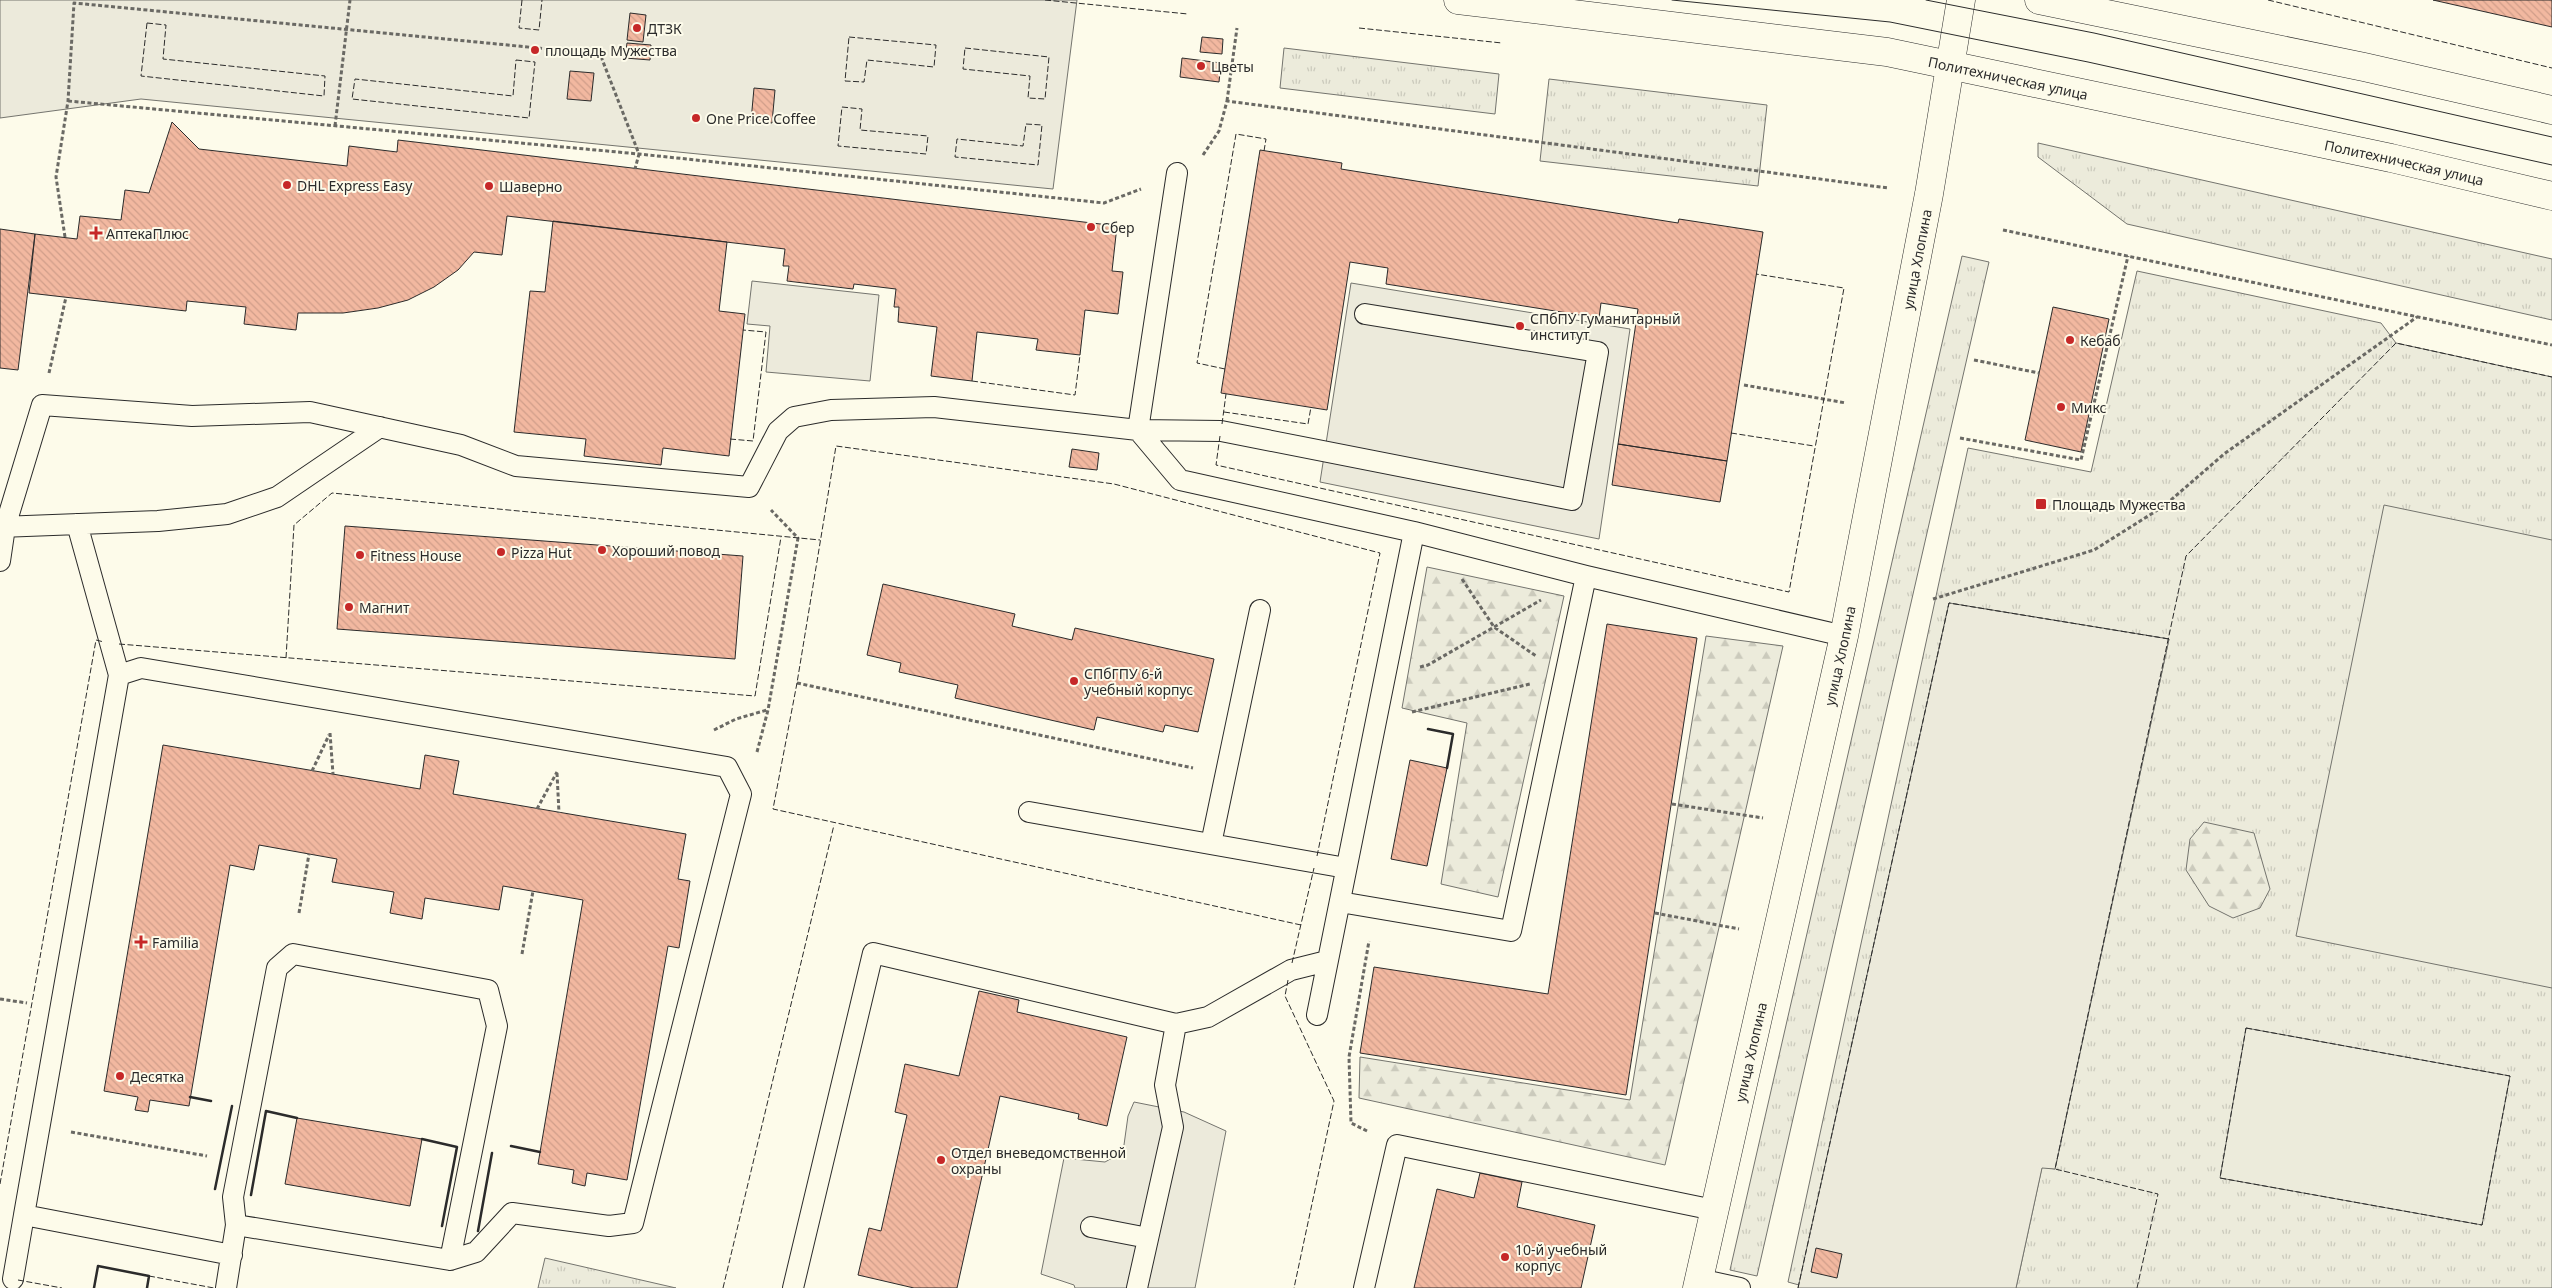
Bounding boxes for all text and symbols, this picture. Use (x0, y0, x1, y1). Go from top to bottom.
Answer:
place label: ДТЗК (647, 19, 682, 38)
marker: ДТЗК (631, 22, 643, 34)
place label: площадь Мужества (545, 41, 677, 60)
marker: площадь Мужества (529, 44, 541, 56)
street label: Политехническая улица (1926, 51, 2090, 104)
place label: Цветы (1211, 57, 1254, 76)
marker: Цветы (1195, 60, 1207, 72)
place label: One Price Coffee (706, 109, 816, 128)
marker: One Price Coffee (690, 112, 702, 124)
street label: Политехническая улица (2323, 135, 2486, 189)
place label: DHL Express Easy (297, 176, 413, 195)
place label: Шаверно (499, 177, 562, 196)
marker: DHL Express Easy (281, 179, 293, 191)
marker: Шаверно (483, 180, 495, 192)
street label: улица Хлопина (1898, 208, 1935, 311)
place label: Сбер (1101, 218, 1135, 237)
marker: Сбер (1085, 221, 1097, 233)
place label: АптекаПлюс (106, 224, 189, 243)
marker: АптекаПлюс (90, 227, 102, 239)
place label: СПбПУ Гуманитарный институт (1530, 309, 1681, 344)
marker: СПбПУ Гуманитарный институт (1514, 320, 1526, 332)
place label: Кебаб (2080, 331, 2121, 350)
marker: Кебаб (2064, 334, 2076, 346)
place label: Микс (2071, 398, 2107, 417)
marker: Микс (2055, 401, 2067, 413)
place label: Площадь Мужества (2052, 495, 2186, 514)
marker: Площадь Мужества (2034, 497, 2048, 511)
place label: Хороший повод (612, 541, 721, 560)
place label: Pizza Hut (511, 543, 572, 562)
marker: Хороший повод (596, 544, 608, 556)
place label: Fitness House (370, 546, 462, 565)
marker: Pizza Hut (495, 546, 507, 558)
marker: Fitness House (354, 549, 366, 561)
place label: Магнит (359, 598, 410, 617)
marker: Магнит (343, 601, 355, 613)
street label: улица Хлопина (1819, 604, 1859, 708)
place label: СПбГПУ 6-й учебный корпус (1084, 664, 1193, 699)
marker: СПбГПУ 6-й учебный корпус (1068, 675, 1080, 687)
place label: Familia (152, 933, 199, 952)
marker: Familia (134, 935, 148, 949)
street label: улица Хлопина (1730, 1000, 1771, 1104)
place label: Десятка (130, 1067, 184, 1086)
marker: Десятка (114, 1070, 126, 1082)
place label: Отдел вневедомственной охраны (951, 1143, 1126, 1178)
marker: Отдел вневедомственной охраны (935, 1154, 947, 1166)
place label: 10-й учебный корпус (1515, 1240, 1607, 1275)
marker: 10-й учебный корпус (1499, 1251, 1511, 1263)

